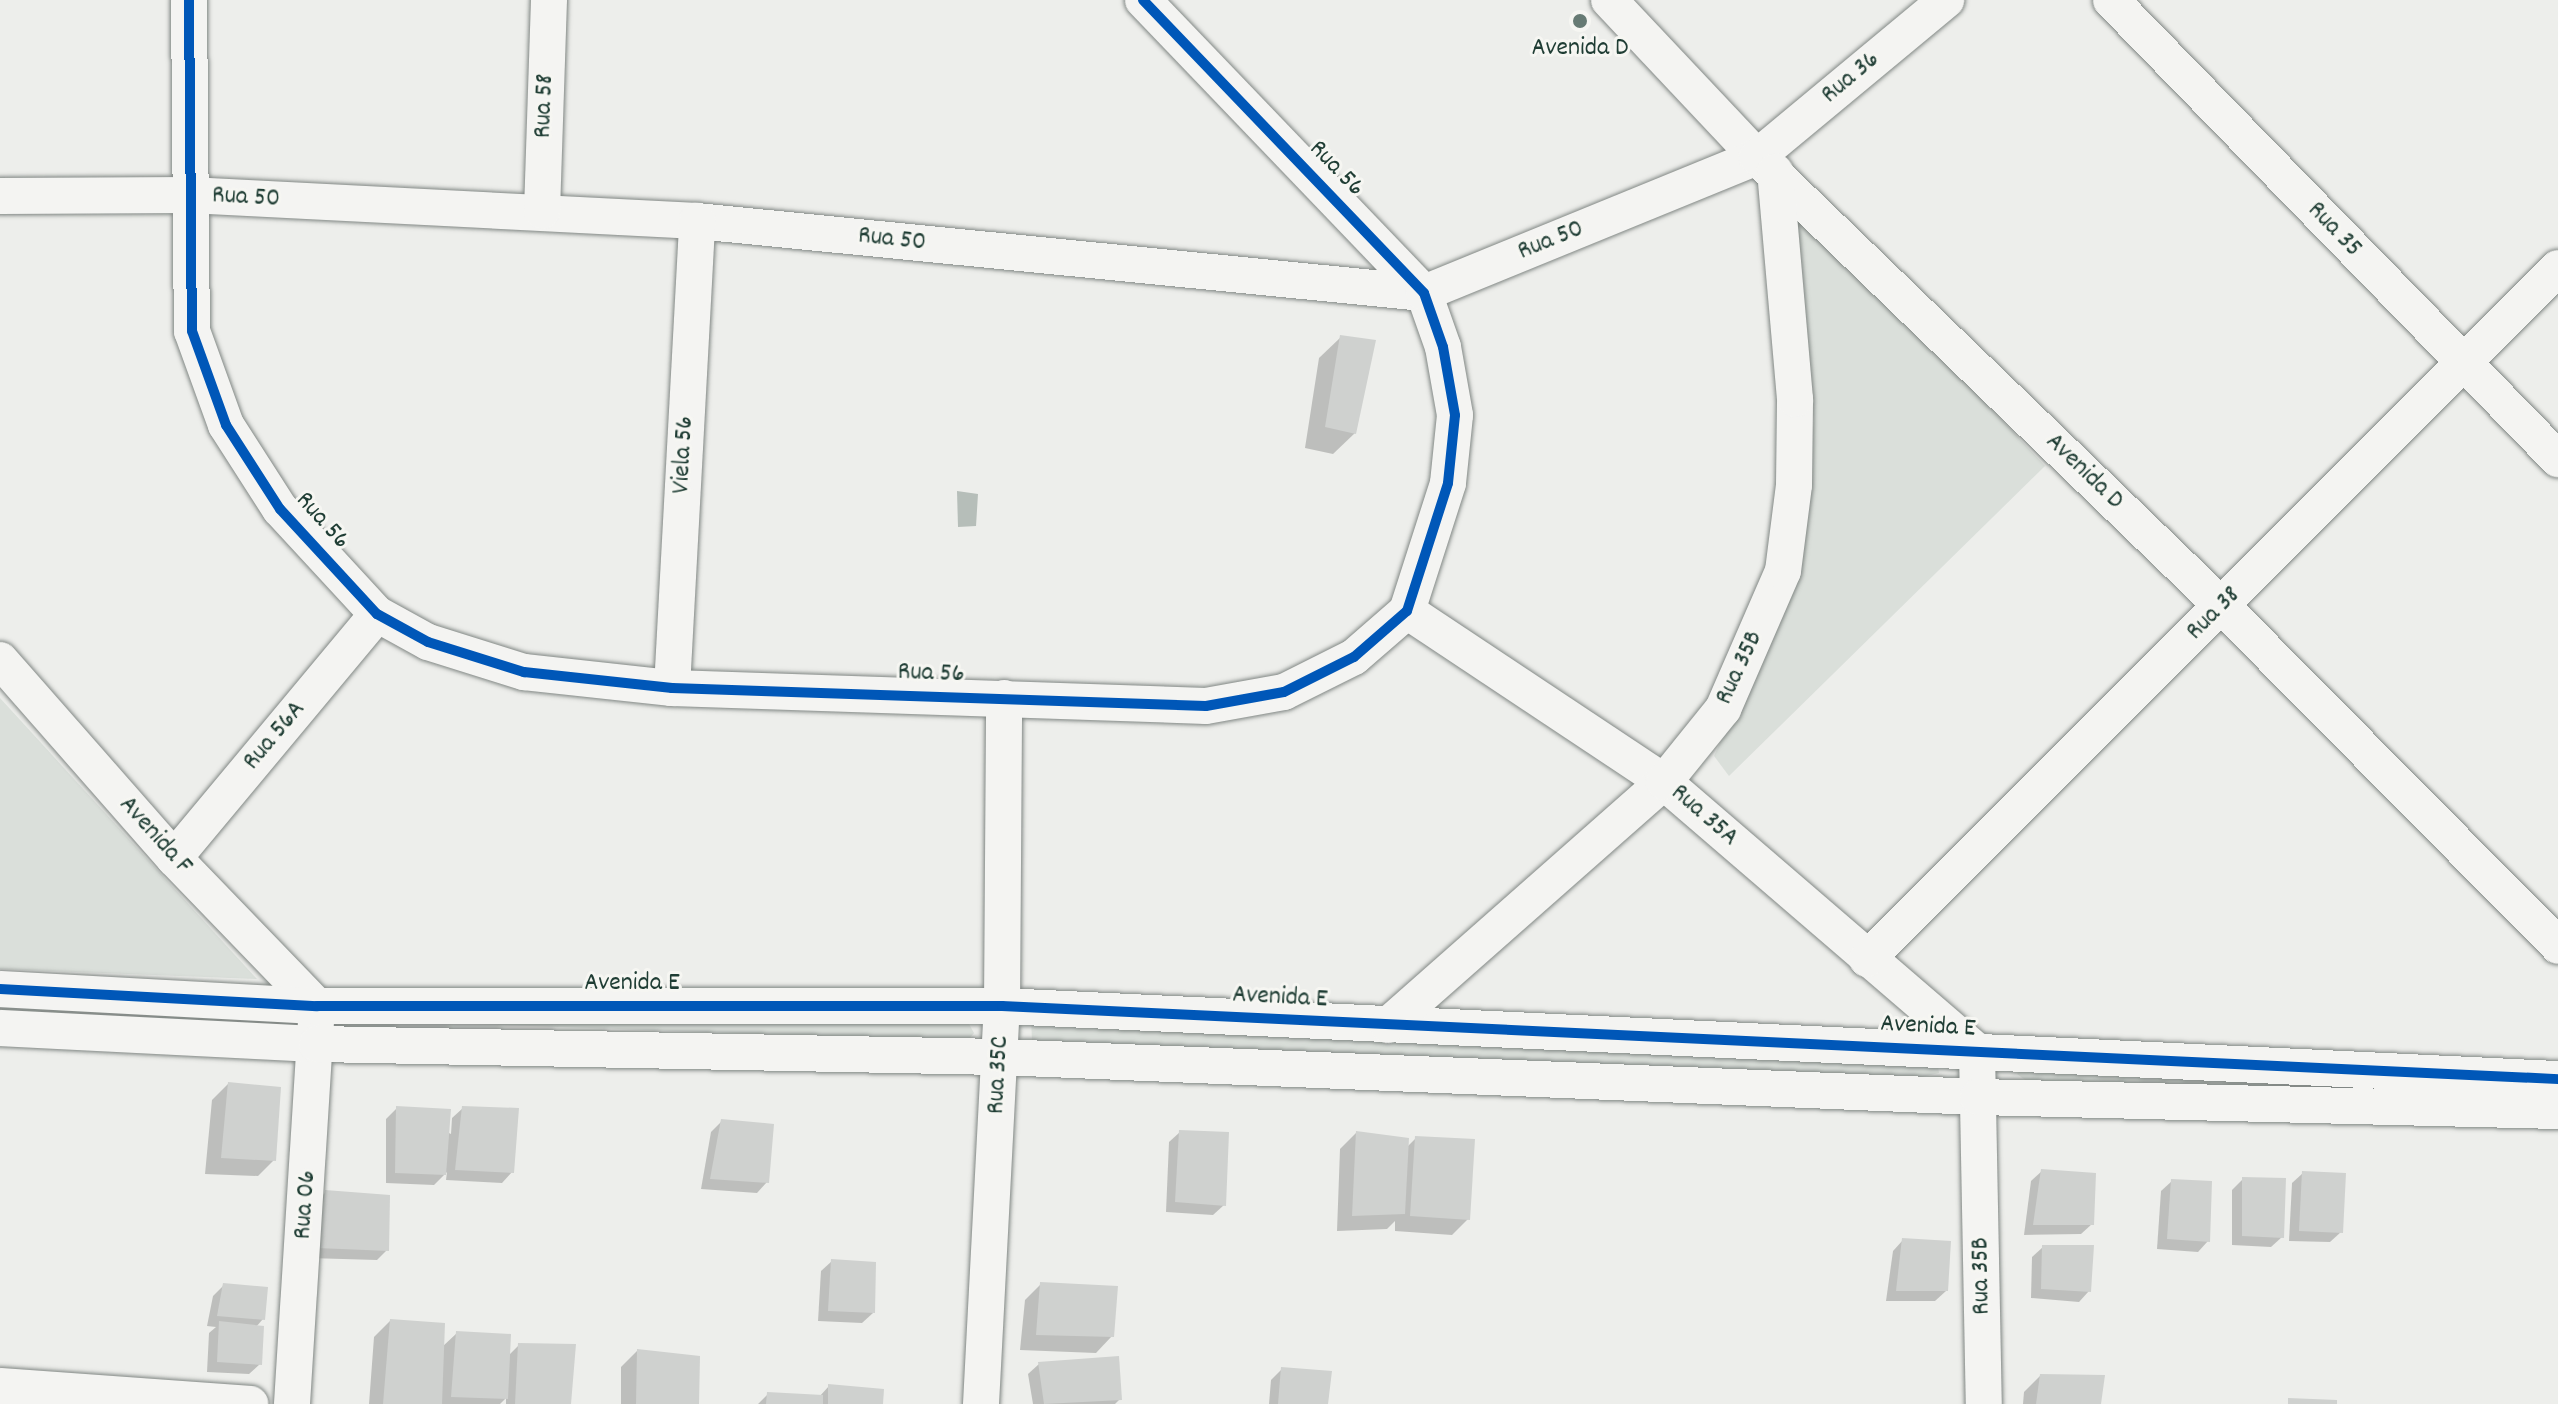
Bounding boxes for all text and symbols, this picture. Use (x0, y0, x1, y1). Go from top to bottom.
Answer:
marker: Avenida D (1571, 12, 1589, 30)
place label: Avenida D (1531, 33, 1629, 65)
street label: Rua 36 (1816, 45, 1886, 111)
street label: Rua 58 (528, 73, 562, 139)
street label: Rua 56 (1302, 134, 1370, 204)
street label: Rua 50 (211, 181, 281, 215)
street label: Rua 35 (2300, 196, 2368, 264)
street label: Rua 50 (1514, 214, 1588, 268)
street label: Rua 50 (856, 221, 928, 259)
street label: Viela 56 (666, 415, 702, 495)
street label: Avenida D (2038, 427, 2130, 517)
street label: Rua 56 (288, 486, 356, 556)
street label: Rua 38 (2180, 580, 2248, 648)
street label: Rua 35B (1709, 626, 1771, 710)
street label: Rua 56 (897, 657, 965, 691)
street label: Rua 56A (237, 695, 313, 777)
street label: Rua 35A (1664, 778, 1744, 854)
street label: Avenida F (112, 790, 198, 882)
street label: Avenida E (584, 968, 680, 1000)
street label: Avenida E (1232, 980, 1328, 1016)
street label: Avenida E (1880, 1009, 1976, 1045)
street label: Rua 35C (981, 1035, 1017, 1115)
street label: Rua 06 (288, 1170, 324, 1240)
street label: Rua 35B (1966, 1237, 1998, 1315)

